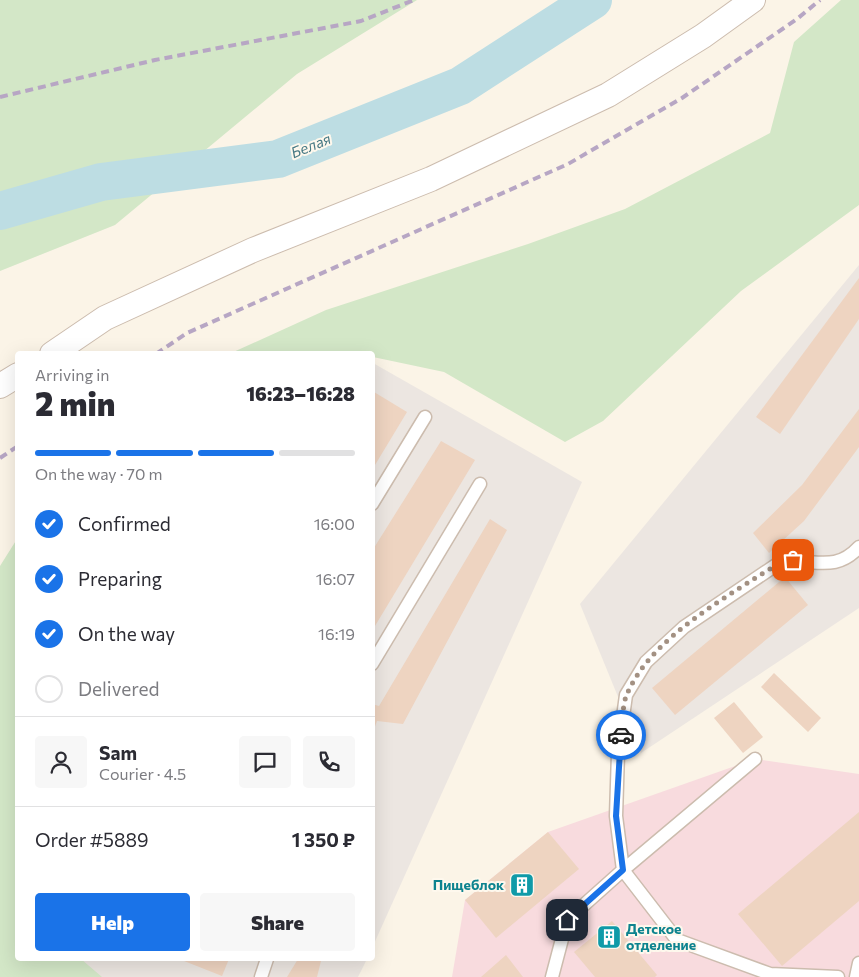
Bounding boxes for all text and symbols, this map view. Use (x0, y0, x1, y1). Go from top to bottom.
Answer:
water label: Белая (288, 129, 333, 161)
text: Arriving in (35, 365, 109, 384)
text: 16:23–16:28 (246, 382, 355, 405)
text: 2 min (35, 383, 115, 423)
text: On the way · 70 m (35, 464, 162, 483)
icon: check (35, 510, 63, 538)
text: Confirmed (78, 512, 171, 535)
text: 16:00 (314, 514, 355, 533)
pin (772, 539, 814, 581)
icon: bag (779, 546, 807, 574)
icon: check (35, 565, 63, 593)
text: Preparing (78, 567, 162, 590)
text: 16:07 (316, 569, 355, 588)
icon: check (35, 620, 63, 648)
text: On the way (78, 622, 175, 645)
text: 16:19 (318, 624, 355, 643)
text: Delivered (78, 677, 159, 700)
courier (596, 710, 646, 760)
icon: car (607, 721, 635, 749)
button: person (35, 736, 87, 788)
button: chat (239, 736, 291, 788)
button: phone (303, 736, 355, 788)
text: Sam (99, 741, 137, 764)
text: Courier · 4.5 (99, 764, 186, 783)
text: Order #5889 (35, 828, 149, 851)
text: 1 350 ₽ (292, 828, 355, 851)
building icon: Пищеблок (509, 872, 535, 898)
place label: Пищеблок (433, 876, 504, 893)
button: Help (35, 893, 190, 951)
button: Share (200, 893, 355, 951)
pin (546, 899, 588, 941)
icon: home (553, 906, 581, 934)
place label: Детское отделение (626, 920, 696, 953)
building icon: Детское отделение (596, 924, 622, 950)

